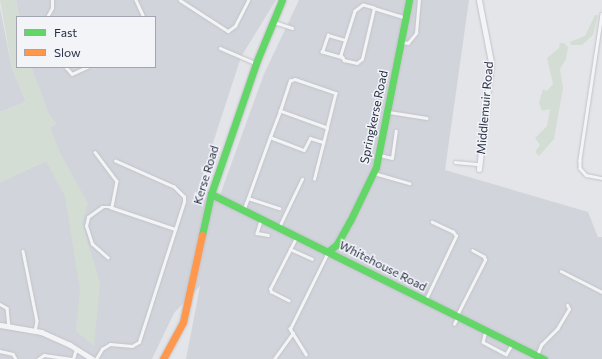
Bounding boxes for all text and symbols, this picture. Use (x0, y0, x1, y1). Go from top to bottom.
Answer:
legend (16, 16, 156, 68)
text: Fast (54, 25, 77, 39)
text: Slow (54, 45, 81, 59)
street label: Middlemuir Road (474, 61, 496, 155)
street label: Springkerse Road (357, 69, 391, 165)
street label: Kerse Road (190, 144, 222, 206)
street label: Whitehouse Road (337, 238, 429, 294)

